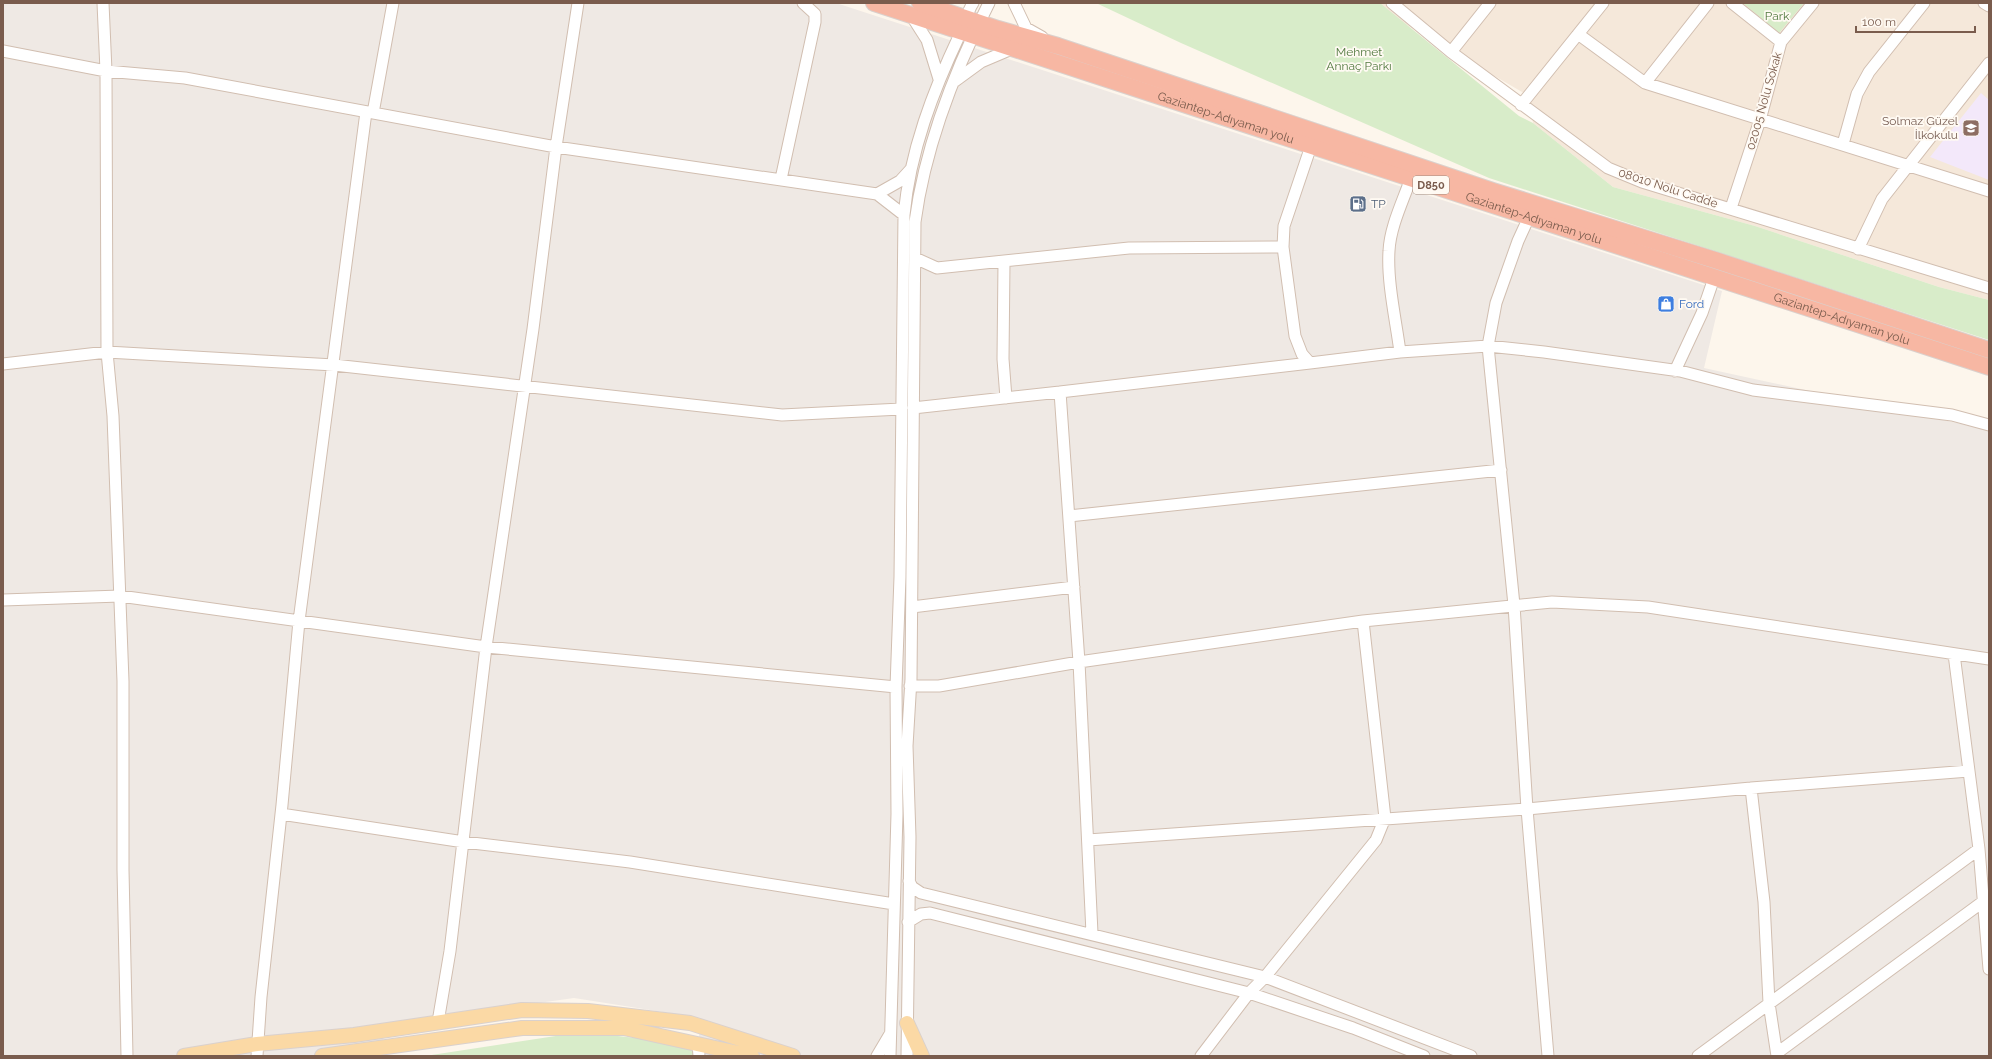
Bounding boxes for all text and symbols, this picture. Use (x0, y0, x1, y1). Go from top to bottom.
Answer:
scale bar (1856, 8, 1975, 34)
park label: Park (1765, 9, 1790, 23)
text: 100 m (1862, 15, 1896, 29)
park label: Mehmet Annaç Parkı (1326, 45, 1392, 73)
street label: 02005 Nolu Sokak (1743, 50, 1785, 152)
street label: Gaziantep-Adıyaman yolu (1156, 89, 1296, 147)
place label: Solmaz Güzel İlkokulu (1882, 114, 1959, 142)
school or university icon: Solmaz Güzel İlkokulu (1961, 118, 1981, 138)
street label: 08010 Nolu Cadde (1616, 165, 1720, 211)
road number: D850 (1413, 176, 1449, 194)
street label: Gaziantep-Adıyaman yolu (1464, 190, 1604, 247)
fuel station icon: TP (1348, 194, 1368, 214)
place label: TP (1371, 197, 1386, 211)
street label: Gaziantep-Adıyaman yolu (1772, 290, 1912, 348)
shop icon: Ford (1656, 294, 1676, 314)
place label: Ford (1679, 297, 1704, 311)

